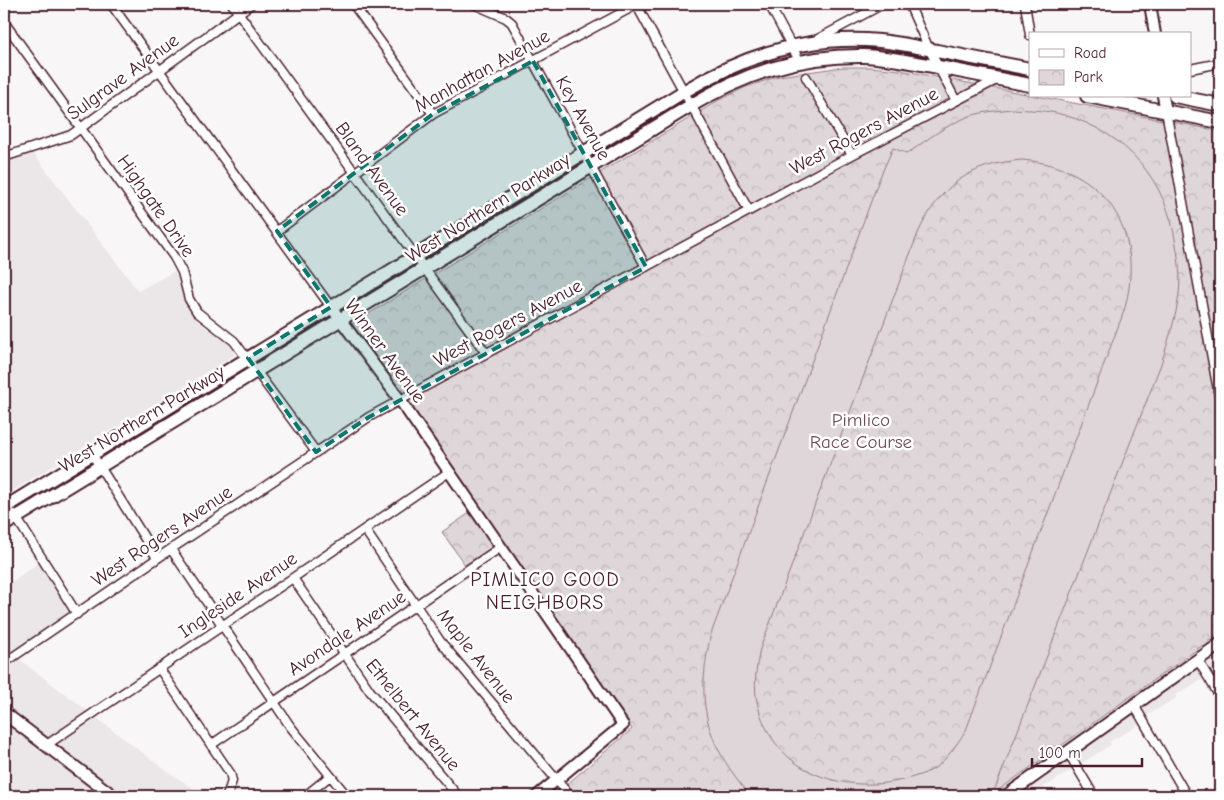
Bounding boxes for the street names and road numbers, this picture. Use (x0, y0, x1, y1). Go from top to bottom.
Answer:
street label: Manhattan Avenue (411, 25, 553, 117)
street label: Sulgrave Avenue (63, 29, 183, 125)
street label: Key Avenue (551, 72, 615, 164)
street label: West Rogers Avenue (786, 83, 942, 179)
street label: Bland Avenue (331, 118, 413, 220)
street label: West Northern Parkway (402, 148, 575, 268)
street label: Highgate Drive (113, 151, 199, 261)
street label: West Rogers Avenue (430, 275, 586, 371)
street label: Winner Avenue (340, 295, 430, 407)
street label: West Northern Parkway (55, 360, 229, 477)
street label: West Rogers Avenue (88, 481, 236, 591)
street label: Ingleside Avenue (175, 547, 301, 643)
street label: Avondale Avenue (284, 586, 410, 680)
street label: Maple Avenue (432, 604, 520, 708)
street label: Ethelbert Avenue (361, 655, 465, 775)

